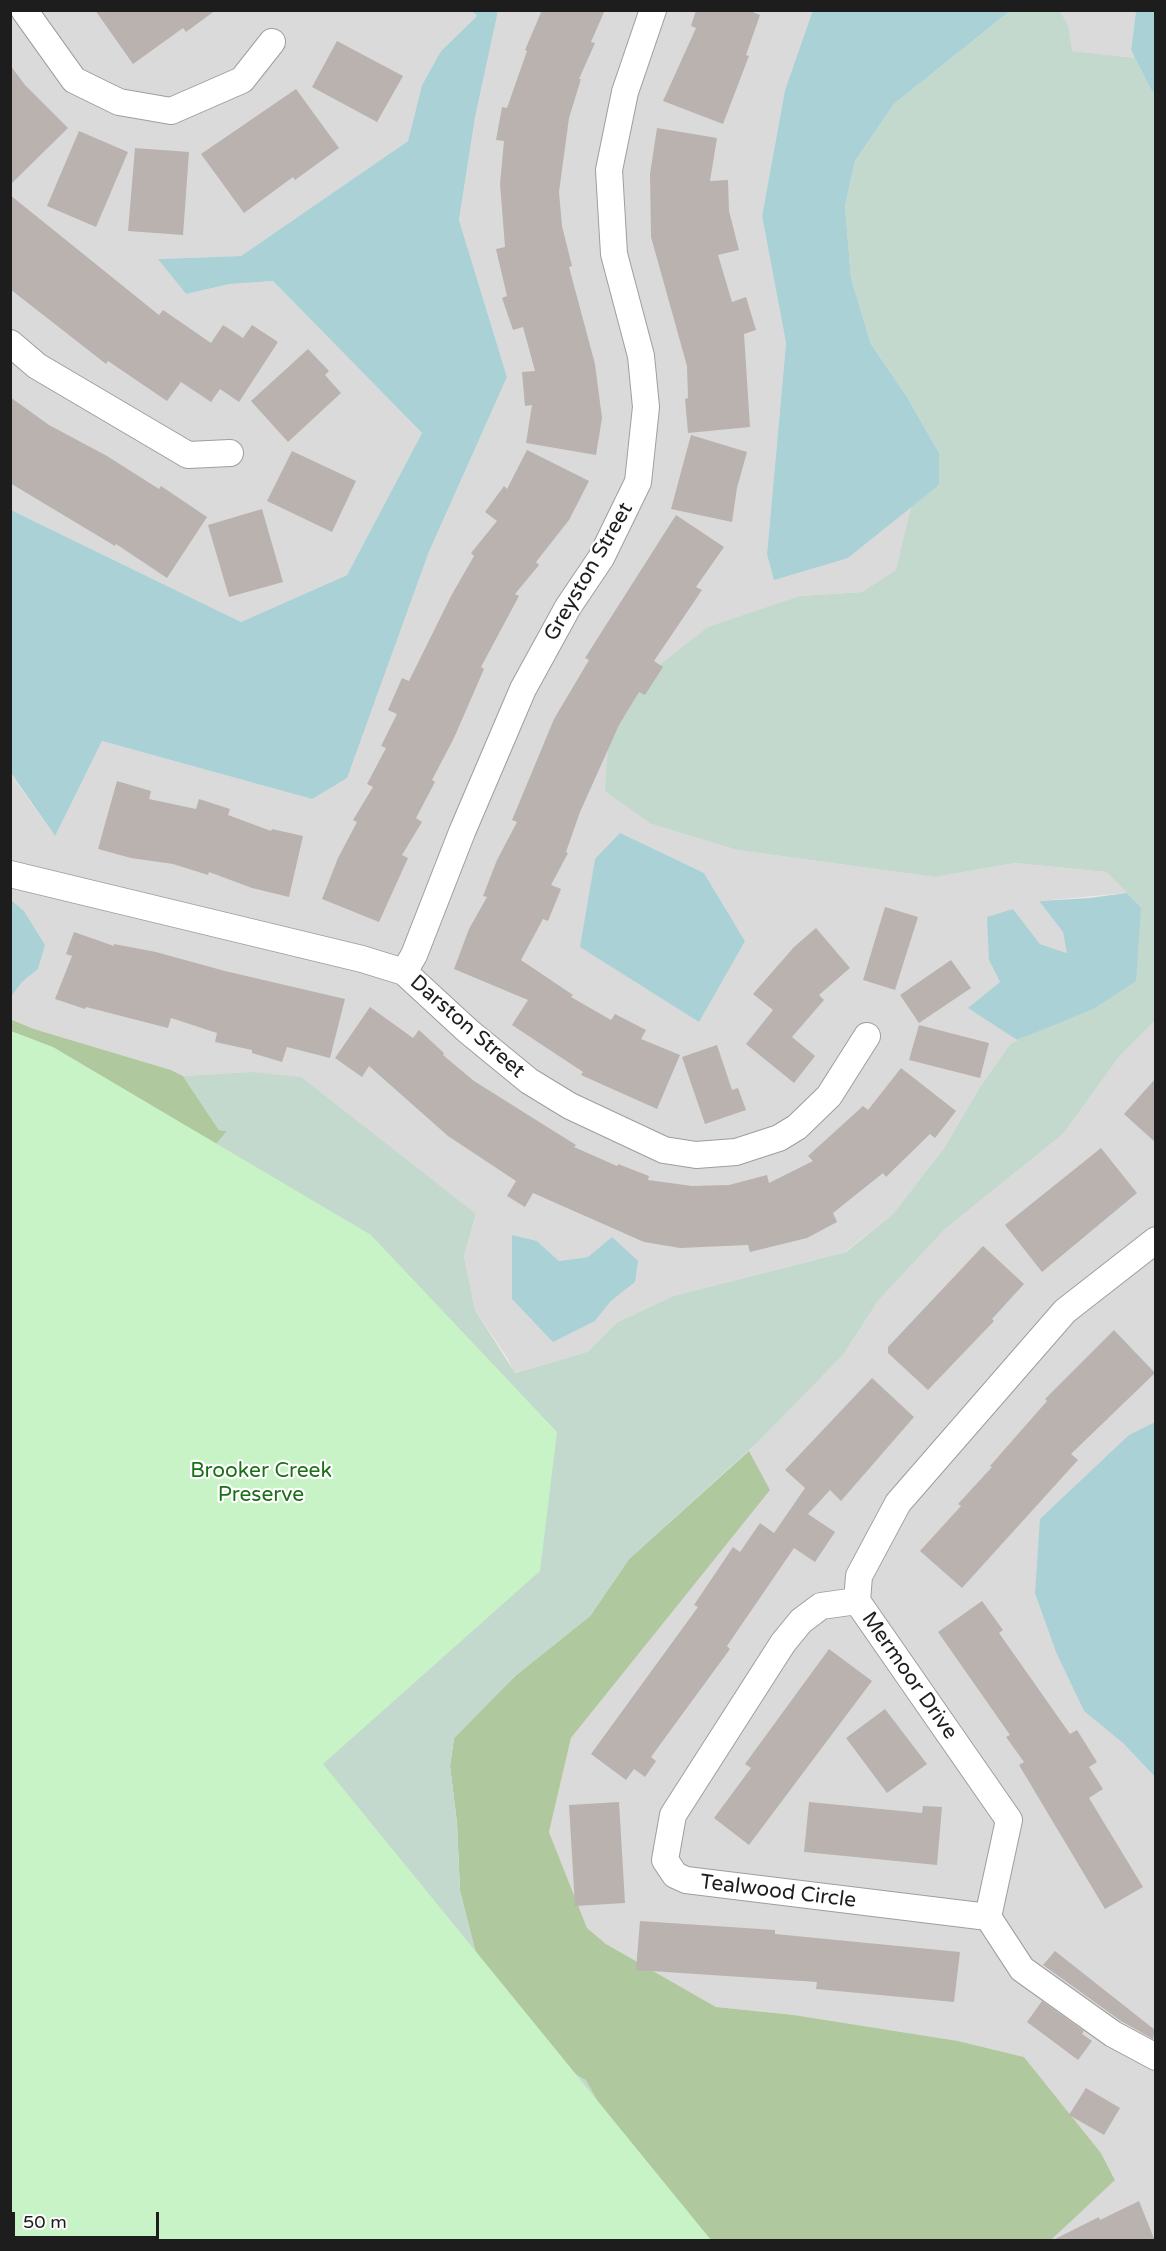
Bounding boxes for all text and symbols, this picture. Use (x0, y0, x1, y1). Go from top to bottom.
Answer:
street label: Greyston Street (539, 498, 639, 646)
street label: Darston Street (404, 970, 530, 1084)
park label: Brooker Creek Preserve (190, 1458, 332, 1508)
street label: Mermoor Drive (856, 1607, 962, 1745)
street label: Tealwood Circle (699, 1870, 857, 1914)
scale bar (15, 2200, 162, 2238)
text: 50 m (23, 2211, 67, 2233)

